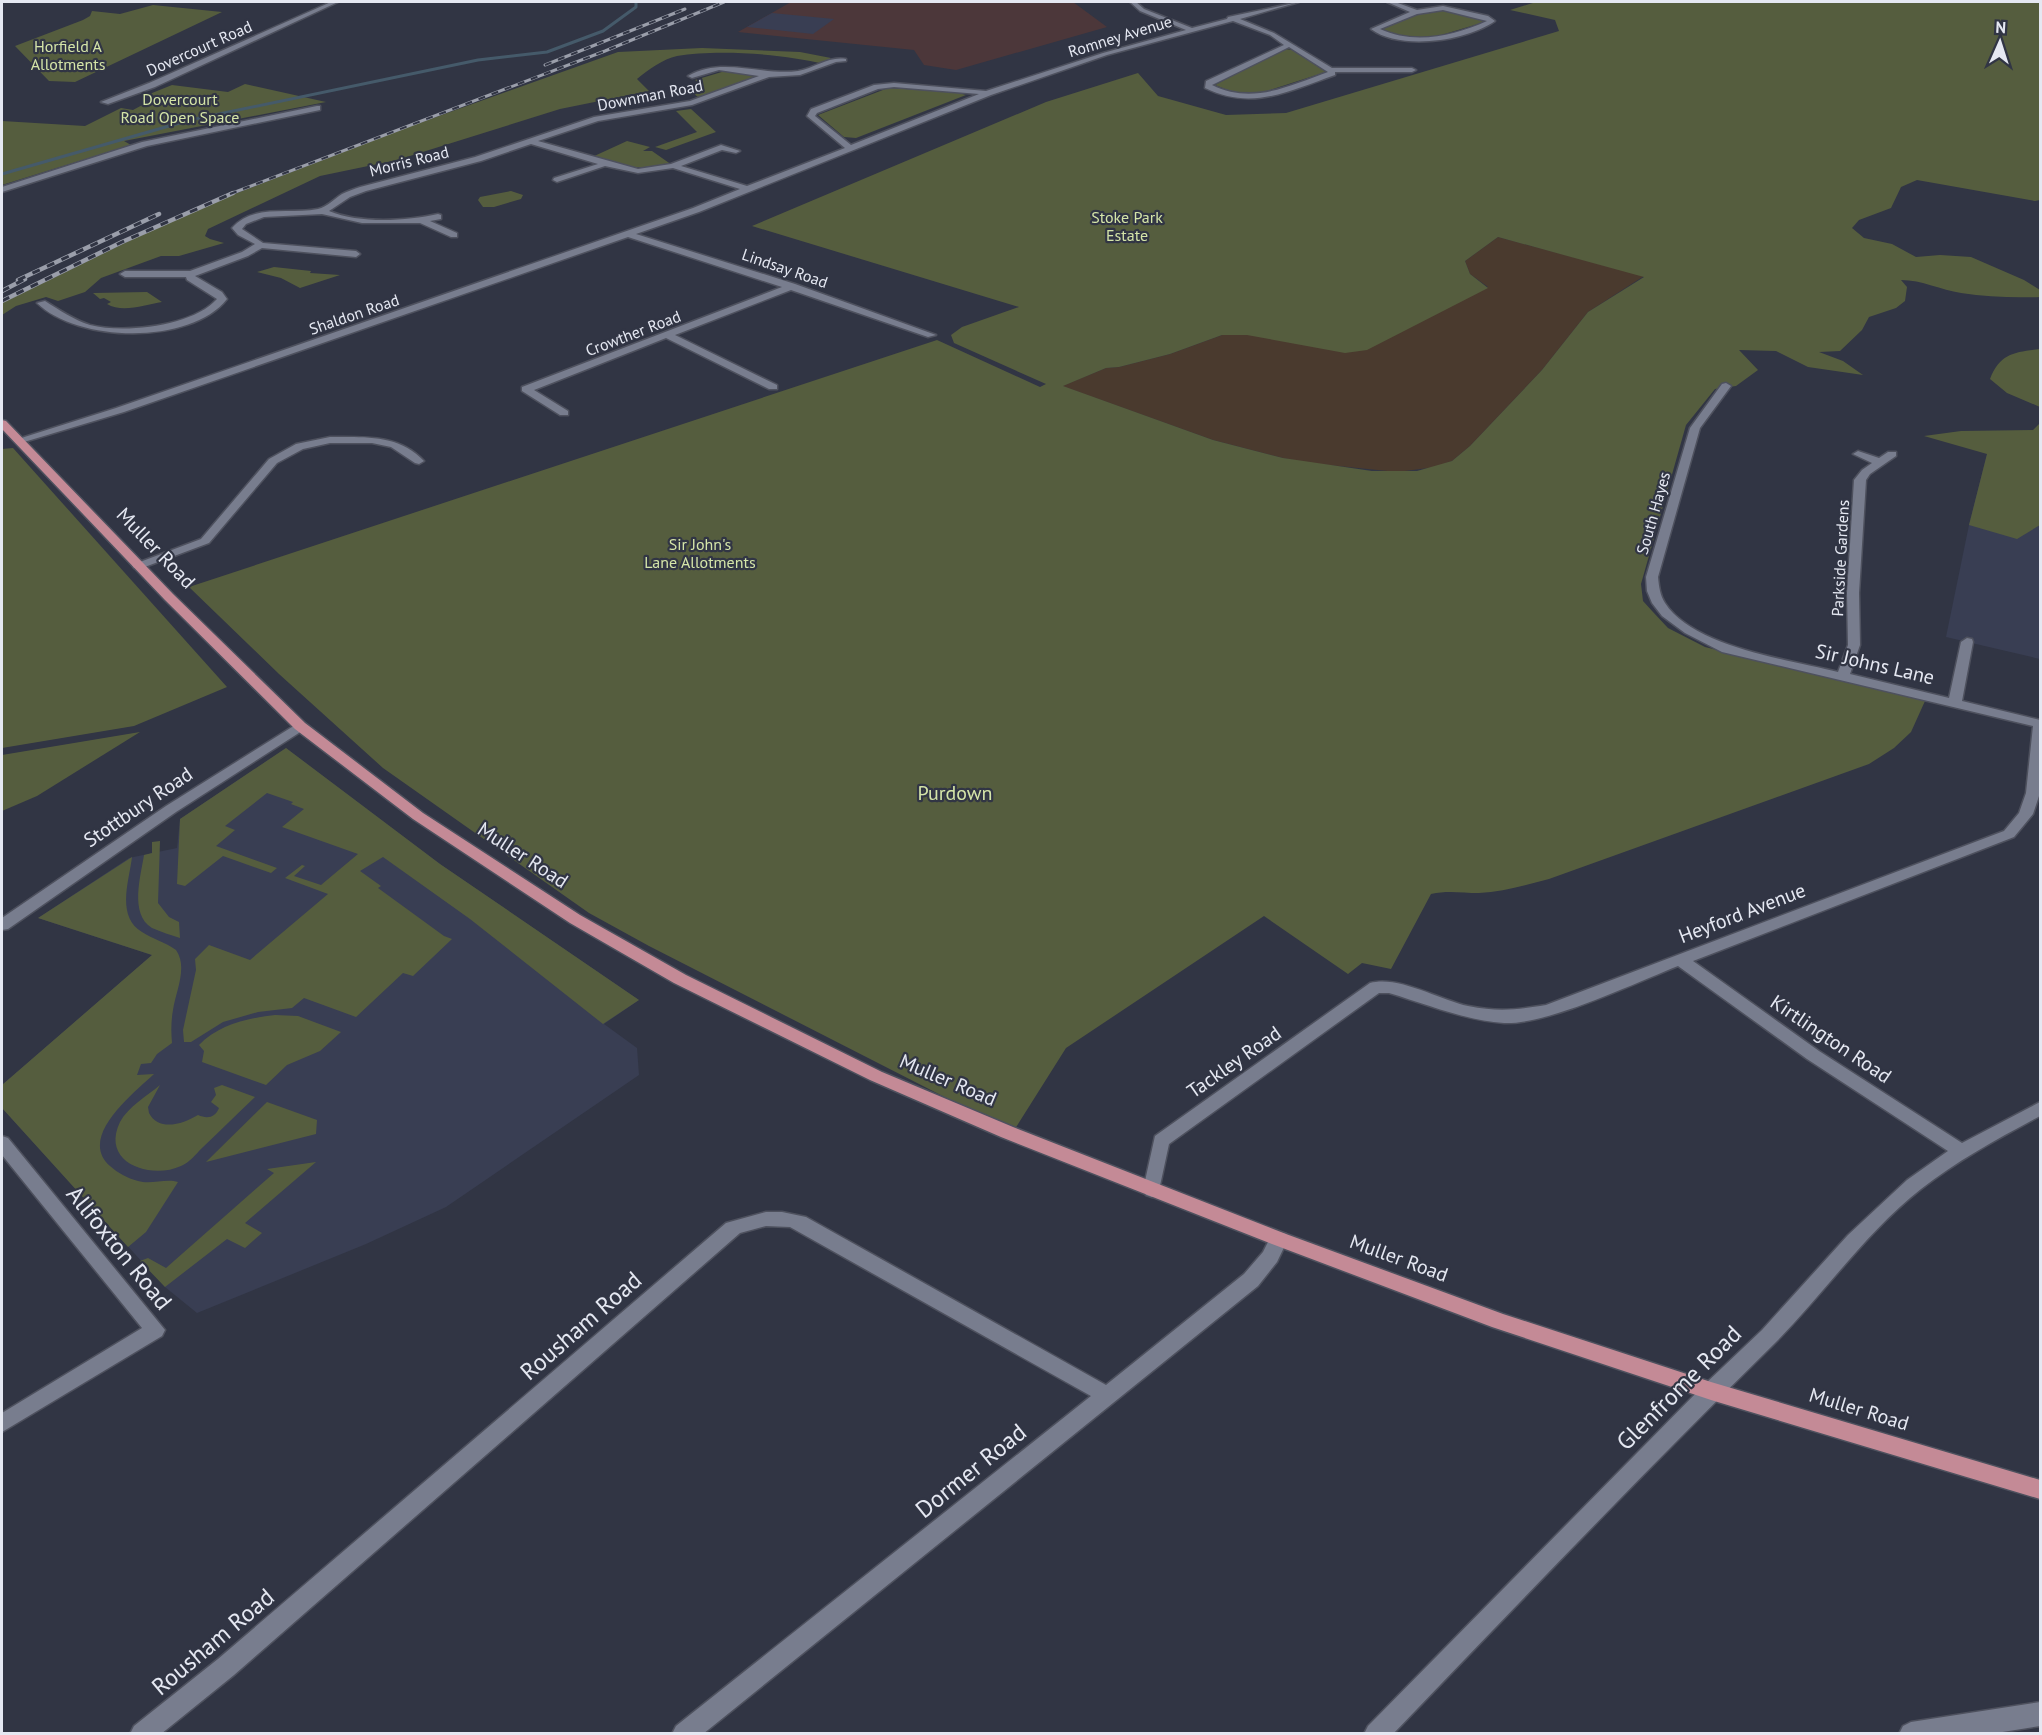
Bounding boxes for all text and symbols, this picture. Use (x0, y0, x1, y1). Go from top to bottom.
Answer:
street label: Romney Avenue (1066, 11, 1174, 61)
north arrow (1970, 12, 2030, 72)
street label: Dovercourt Road (143, 16, 255, 80)
text: N (1995, 17, 2007, 37)
park label: Horfield A Allotments (31, 36, 106, 74)
street label: Downman Road (595, 75, 705, 115)
park label: Dovercourt Road Open Space (121, 89, 239, 127)
street label: Morris Road (367, 141, 451, 181)
park label: Stoke Park Estate (1091, 207, 1163, 245)
street label: Lindsay Road (739, 244, 831, 292)
street label: Shaldon Road (306, 289, 402, 339)
street label: Crowther Road (583, 306, 683, 360)
street label: South Hayes (1632, 469, 1674, 557)
street label: Parkside Gardens (1827, 499, 1853, 617)
street label: Muller Road (111, 502, 201, 594)
park label: Sir John's Lane Allotments (644, 534, 756, 572)
street label: Sir Johns Lane (1813, 638, 1937, 690)
street label: Stottbury Road (78, 761, 198, 853)
park label: Purdown (918, 780, 992, 806)
street label: Muller Road (473, 816, 573, 894)
street label: Heyford Avenue (1675, 877, 1809, 949)
street label: Kirtlington Road (1765, 989, 1897, 1089)
street label: Tackley Road (1182, 1020, 1286, 1104)
street label: Muller Road (896, 1048, 1000, 1112)
street label: Allfoxton Road (60, 1179, 179, 1316)
street label: Muller Road (1346, 1228, 1452, 1288)
street label: Rousham Road (514, 1264, 648, 1387)
street label: Glenfrome Road (1609, 1318, 1748, 1457)
street label: Muller Road (1806, 1382, 1912, 1436)
street label: Dormer Road (909, 1416, 1032, 1525)
street label: Rousham Road (145, 1581, 280, 1702)

